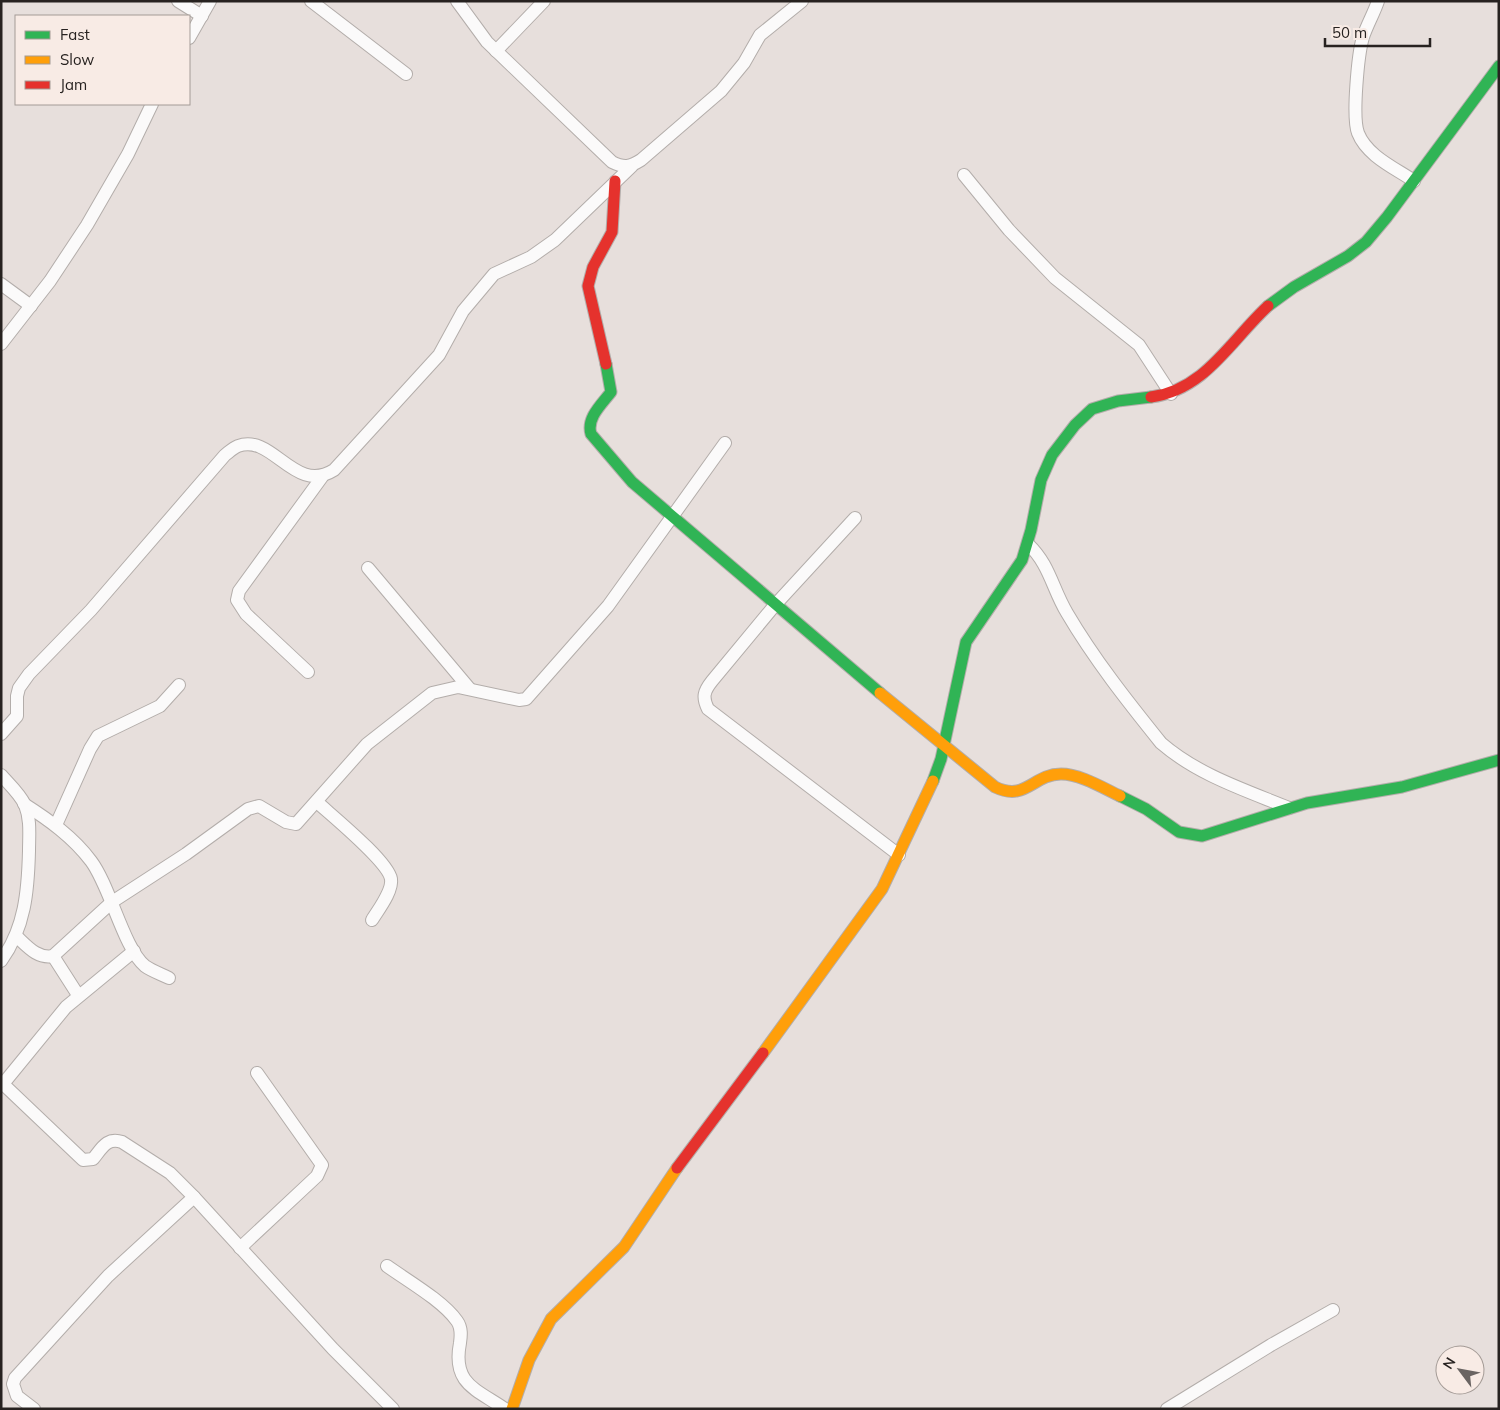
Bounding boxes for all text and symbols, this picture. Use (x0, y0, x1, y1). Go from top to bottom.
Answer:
legend (15, 15, 190, 105)
scale bar (1325, 15, 1430, 47)
text: 50 m (1332, 23, 1367, 42)
text: Fast (60, 25, 90, 44)
text: Slow (60, 50, 94, 69)
text: Jam (60, 75, 87, 94)
north arrow (1435, 1345, 1485, 1395)
text: N (1439, 1354, 1459, 1372)

